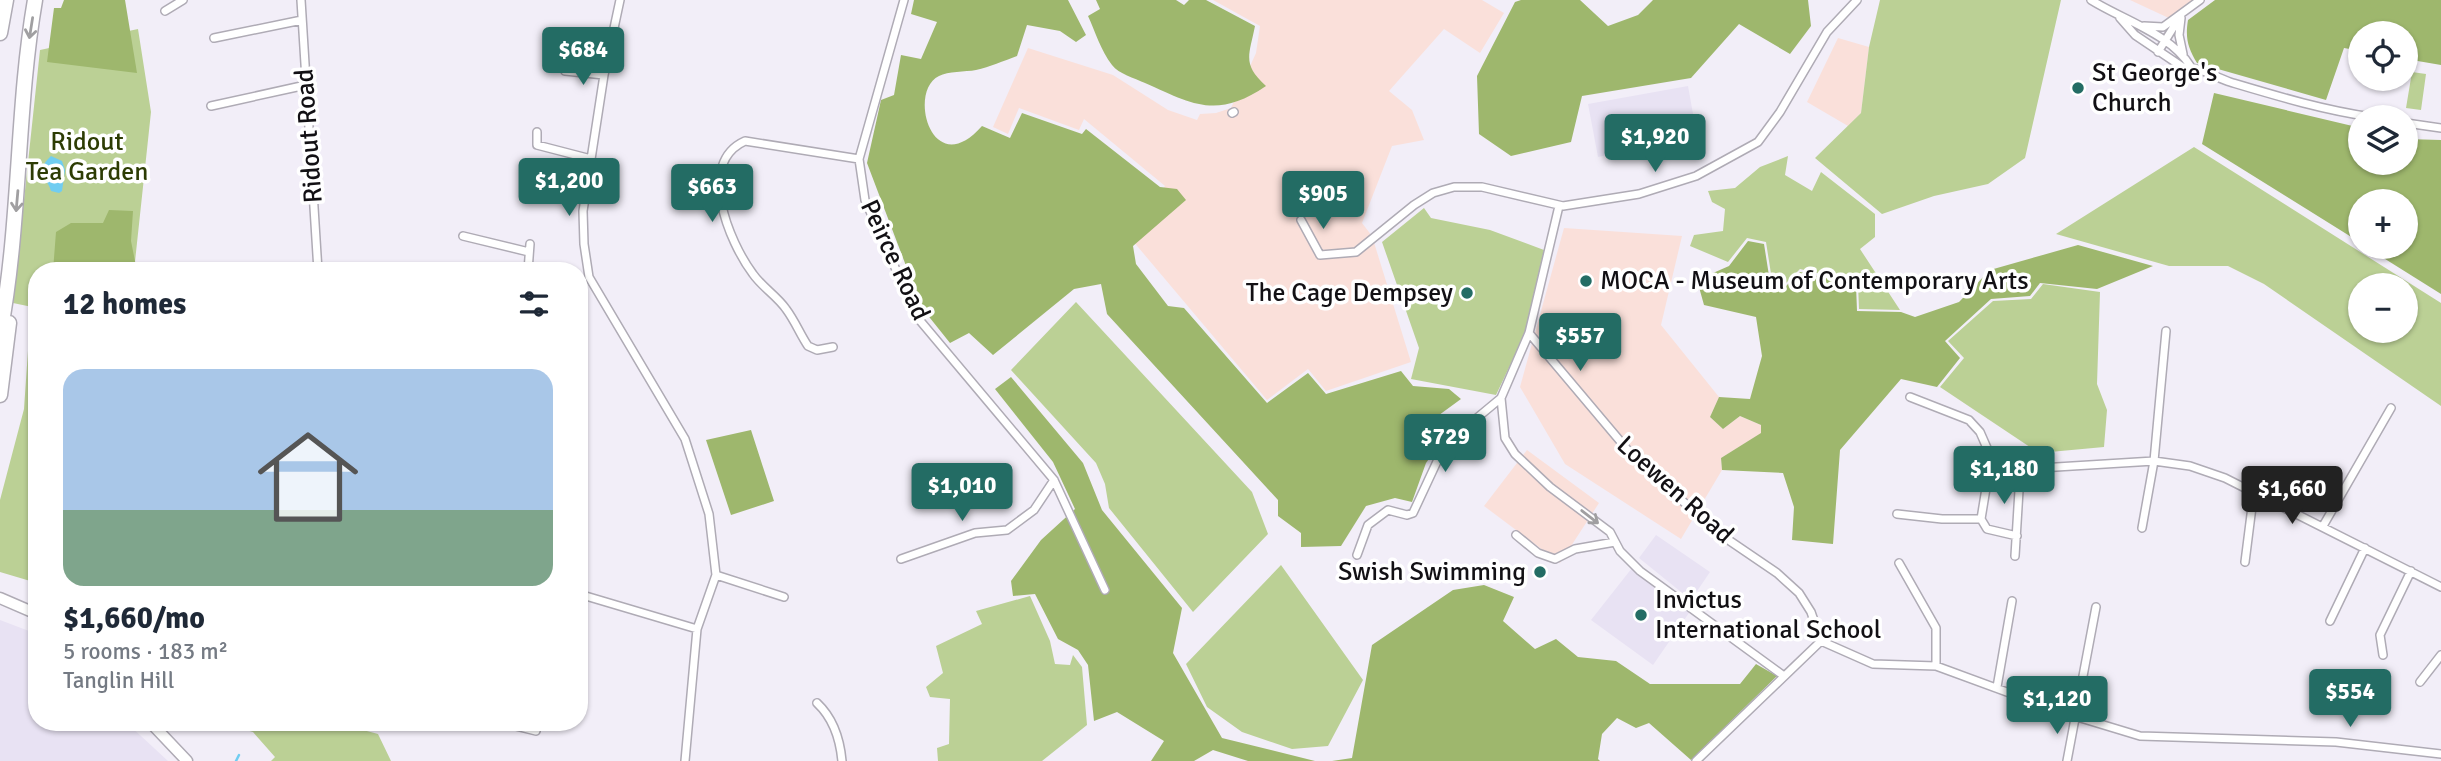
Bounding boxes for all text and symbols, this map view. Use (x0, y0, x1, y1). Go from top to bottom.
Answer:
one-way arrow (24, 17, 37, 39)
map controls (2348, 21, 2418, 343)
button: locate (2348, 21, 2418, 91)
pin: $684 (542, 28, 624, 87)
text: $684 (558, 35, 608, 64)
place label: St George's Church (2092, 57, 2217, 119)
street label: Ridout Road (288, 68, 330, 204)
marker: St George's Church (2070, 80, 2086, 96)
button: layers (2348, 105, 2418, 175)
pin: $1,920 (1598, 114, 1712, 174)
text: $1,920 (1621, 122, 1689, 151)
park label: Ridout Tea Garden (26, 126, 148, 188)
pin: $1,200 (512, 158, 626, 218)
pin: $663 (671, 164, 753, 224)
text: $1,200 (535, 166, 603, 195)
text: $663 (687, 172, 737, 201)
pin: $905 (1282, 172, 1364, 231)
text: $905 (1298, 179, 1348, 208)
one-way arrow (10, 189, 23, 212)
button: + (2348, 189, 2418, 259)
street label: Peirce Road (853, 194, 937, 326)
place label: MOCA - Museum of Contemporary Arts (1600, 265, 2029, 297)
marker: MOCA - Museum of Contemporary Arts (1578, 273, 1594, 289)
button: − (2348, 273, 2418, 343)
place label: The Cage Dempsey (1246, 277, 1453, 309)
icon: filters (515, 285, 553, 323)
marker: The Cage Dempsey (1459, 285, 1475, 301)
text: 12 homes (63, 286, 186, 323)
pin: $557 (1539, 314, 1621, 373)
text: $557 (1555, 321, 1605, 350)
icon: home (245, 414, 371, 540)
pin: $729 (1404, 414, 1486, 474)
text: $729 (1420, 422, 1470, 451)
street label: Loewen Road (1610, 429, 1740, 551)
pin: $1,180 (1947, 447, 2061, 506)
text: $1,180 (1970, 454, 2038, 483)
pin: $1,010 (905, 463, 1019, 523)
pin: $1,660 (2235, 466, 2349, 526)
text: $1,010 (928, 471, 996, 500)
text: $1,660 (2258, 474, 2326, 503)
one-way arrow (1580, 509, 1599, 524)
place label: Swish Swimming (1338, 556, 1526, 588)
marker: Swish Swimming (1532, 564, 1548, 580)
place label: Invictus International School (1655, 584, 1881, 646)
text: $1,660/mo (63, 600, 205, 637)
marker: Invictus International School (1633, 607, 1649, 623)
text: 5 rooms · 183 m² (63, 637, 228, 666)
text: Tanglin Hill (63, 666, 174, 695)
pin: $554 (2309, 670, 2391, 729)
pin: $1,120 (2000, 676, 2114, 736)
text: $554 (2325, 677, 2375, 706)
text: $1,120 (2023, 684, 2091, 713)

